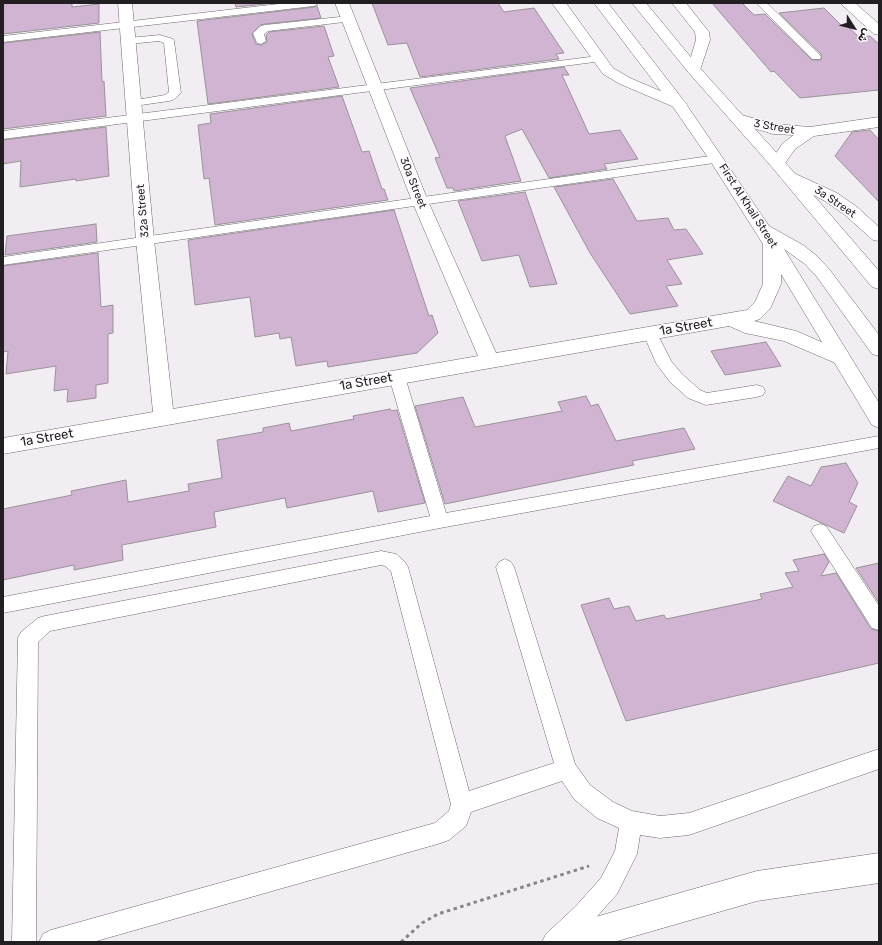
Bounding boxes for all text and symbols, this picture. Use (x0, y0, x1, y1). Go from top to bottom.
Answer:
north arrow (834, 8, 874, 48)
text: ش (855, 26, 873, 45)
street label: 3 Street (753, 117, 795, 137)
street label: 30a Street (397, 155, 429, 211)
street label: First Al Khail Street (716, 161, 780, 251)
street label: 3a Street (812, 183, 858, 221)
street label: 32a Street (134, 184, 152, 238)
street label: 1a Street (658, 315, 714, 339)
street label: 1a Street (338, 370, 394, 394)
street label: 1a Street (19, 426, 75, 450)

